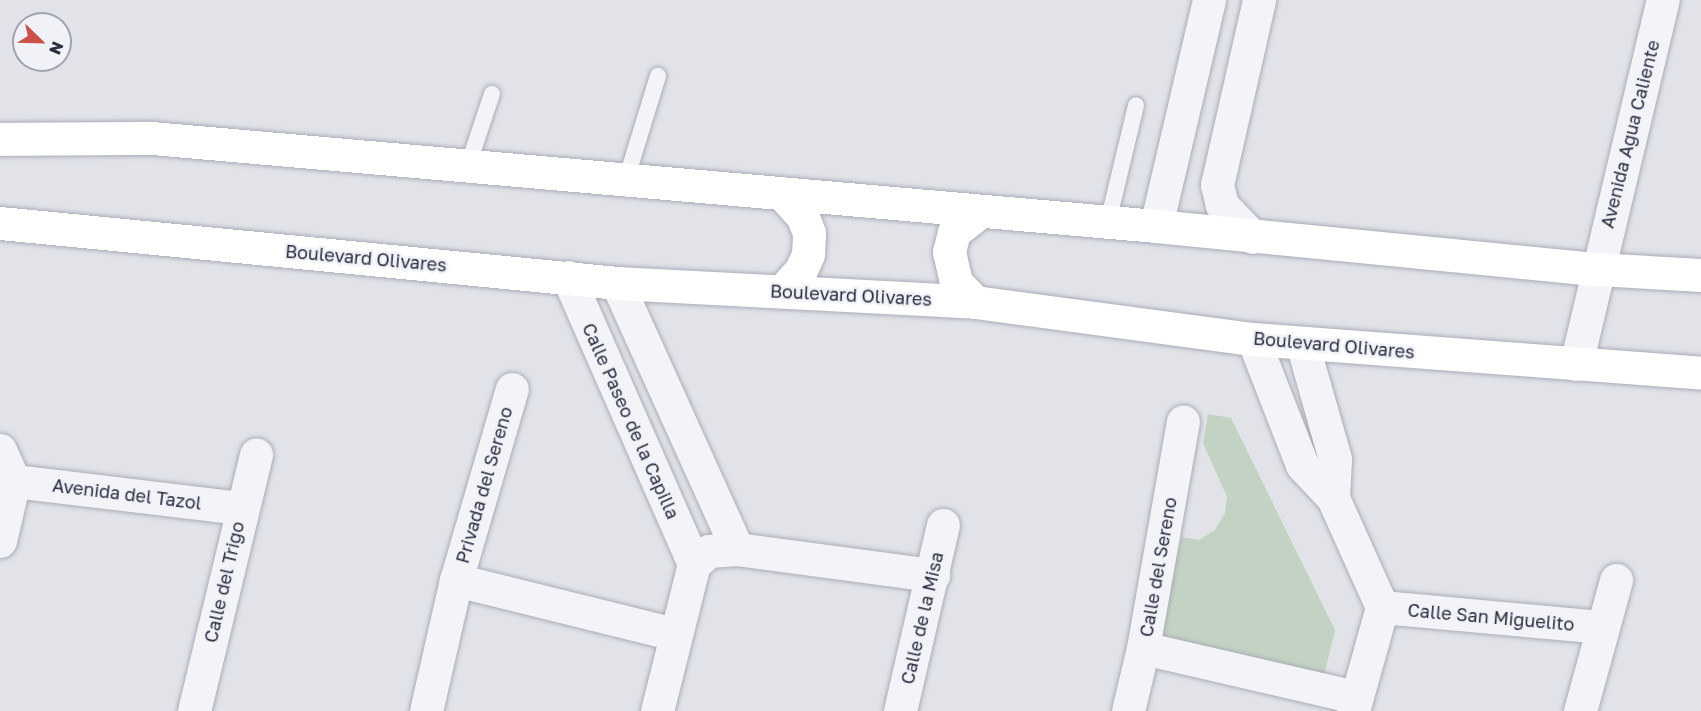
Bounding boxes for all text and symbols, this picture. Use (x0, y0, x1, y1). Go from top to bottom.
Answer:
north arrow (12, 12, 72, 72)
street label: Avenida Agua Caliente (1596, 38, 1664, 230)
text: N (45, 39, 68, 58)
street label: Boulevard Olivares (284, 240, 448, 276)
street label: Boulevard Olivares (770, 280, 932, 310)
street label: Calle Paseo de la Capilla (578, 320, 684, 522)
street label: Boulevard Olivares (1252, 327, 1416, 363)
street label: Privada del Sereno (451, 404, 517, 566)
street label: Avenida del Tazol (51, 474, 203, 514)
street label: Calle del Sereno (1135, 495, 1181, 639)
street label: Calle del Trigo (200, 519, 248, 645)
street label: Calle de la Misa (896, 550, 948, 686)
street label: Calle San Miguelito (1407, 599, 1575, 635)

